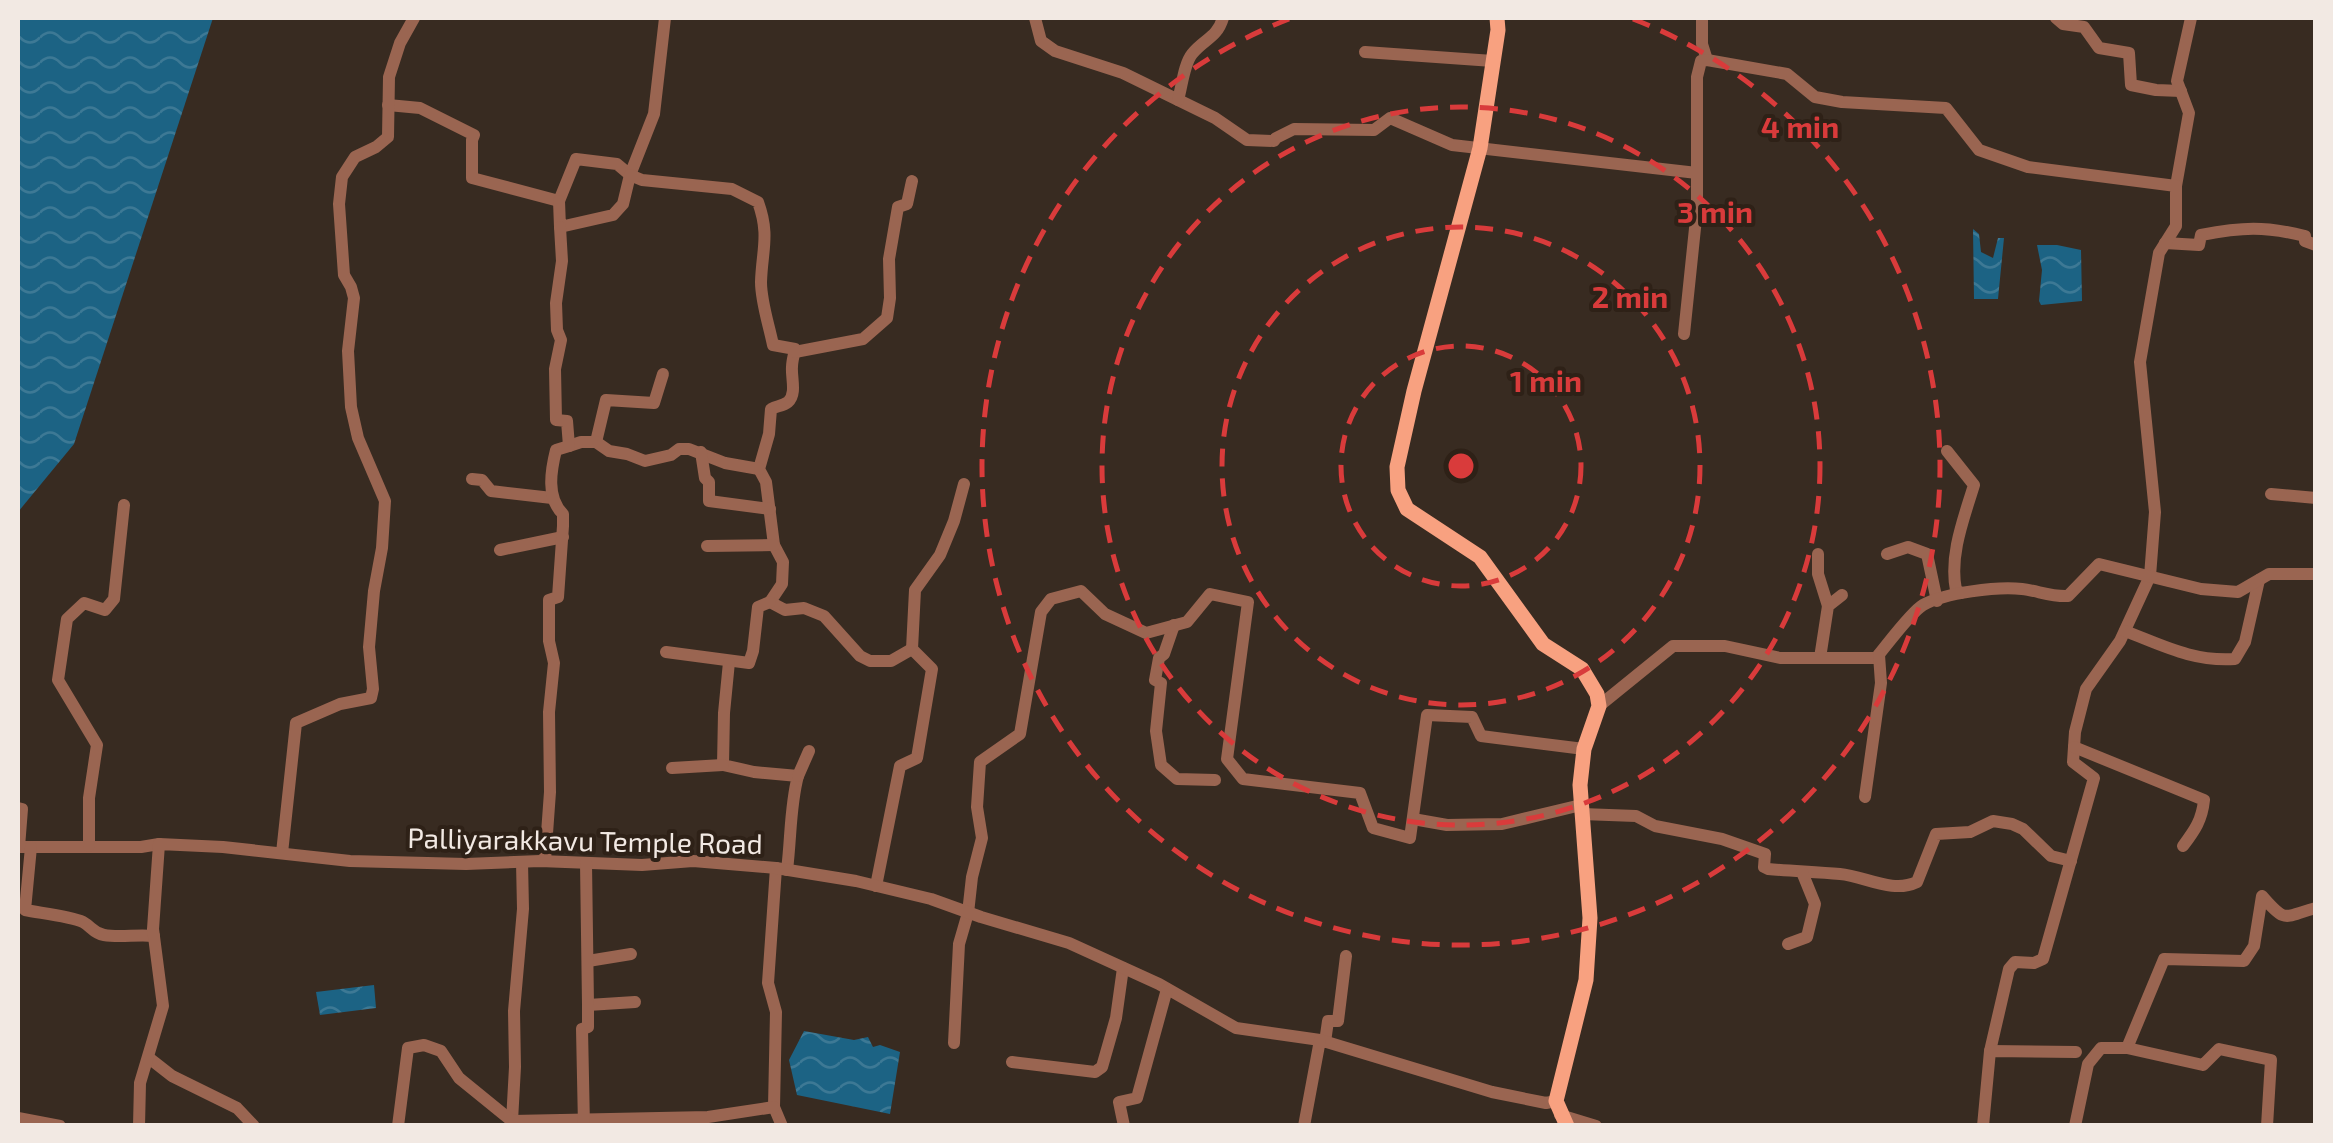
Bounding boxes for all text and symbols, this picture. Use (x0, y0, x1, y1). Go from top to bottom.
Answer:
text: 4 min (1761, 108, 1839, 144)
text: 3 min (1677, 193, 1753, 229)
text: 2 min (1592, 278, 1668, 314)
text: 1 min (1510, 362, 1582, 398)
centre of rings (1443, 448, 1479, 484)
street label: Palliyarakkavu Temple Road (407, 820, 763, 860)

